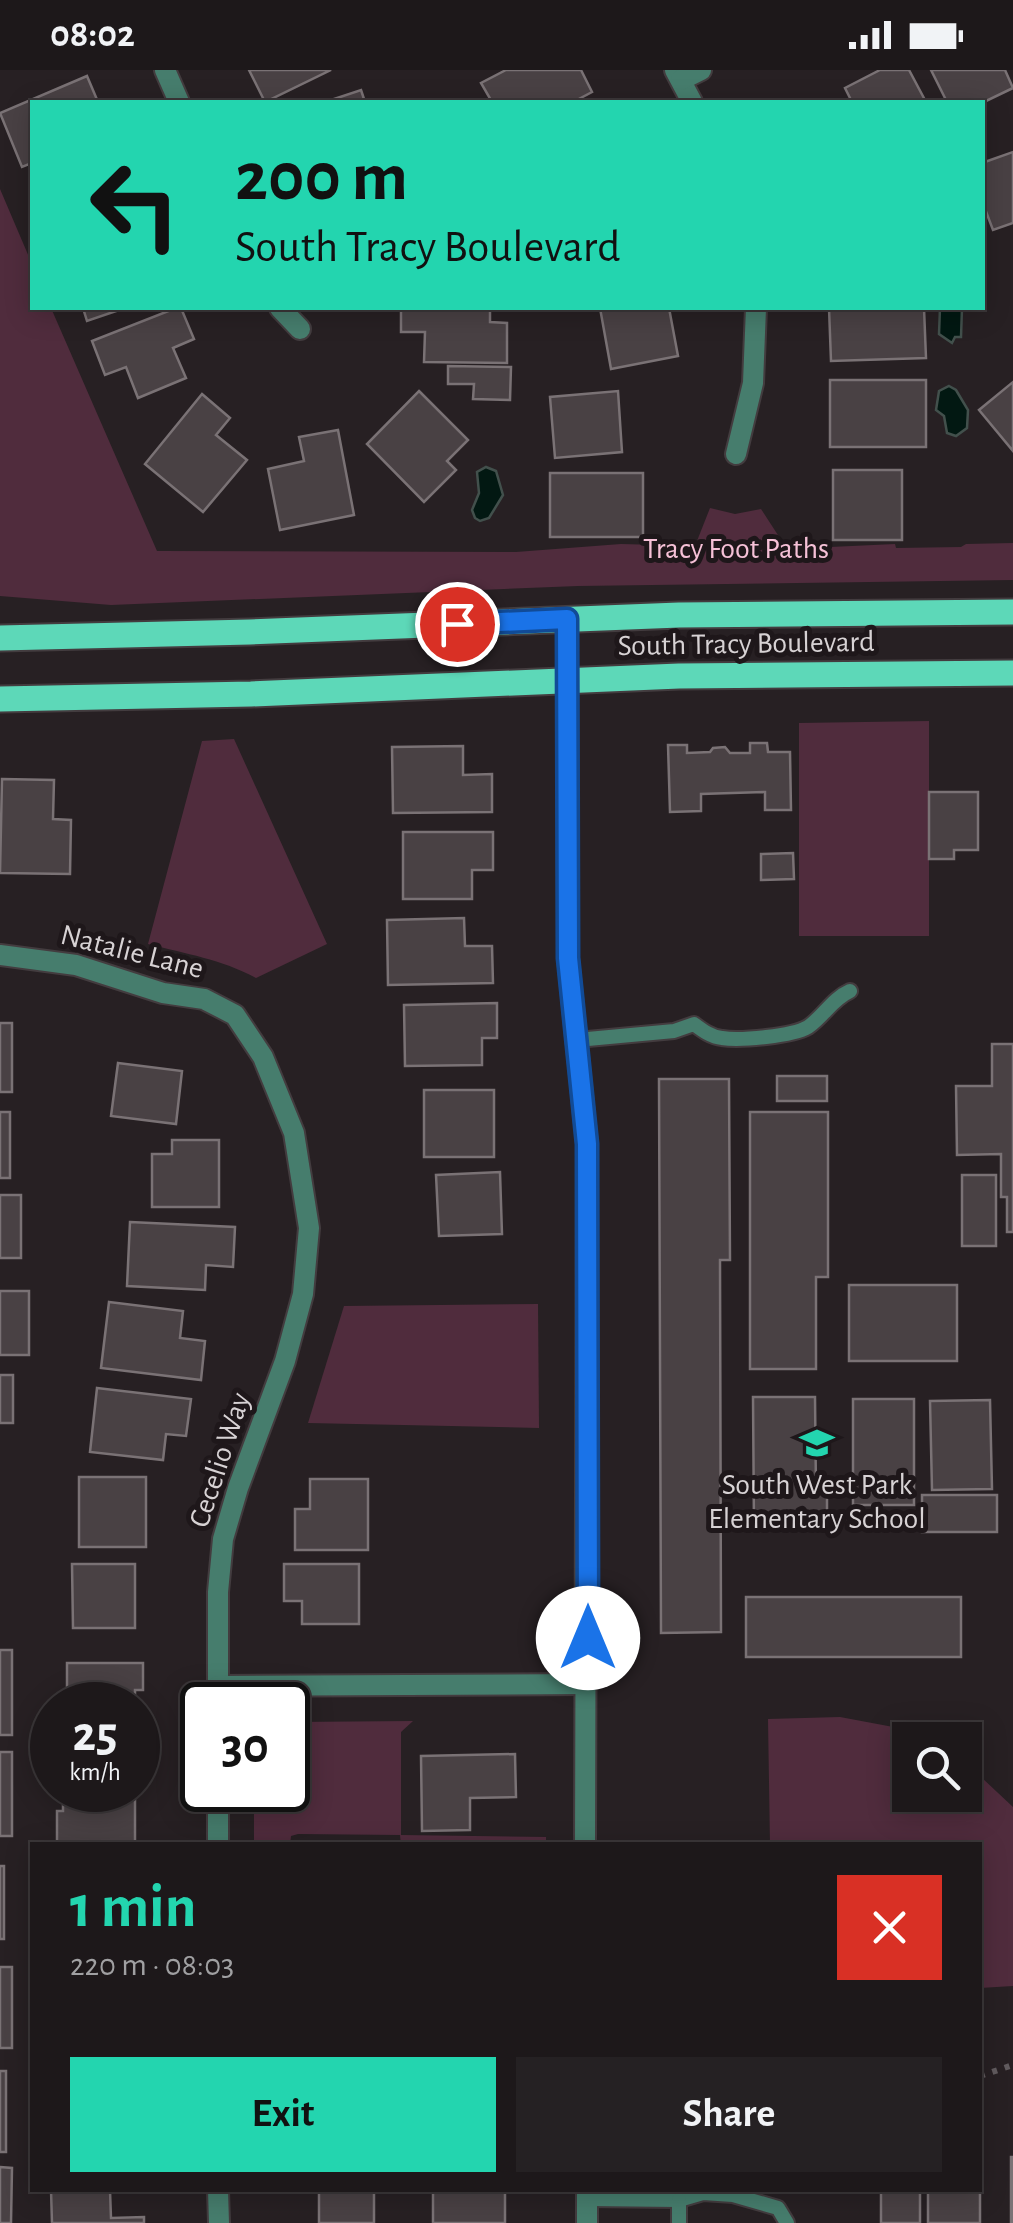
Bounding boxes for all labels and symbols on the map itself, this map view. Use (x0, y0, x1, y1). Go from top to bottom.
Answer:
park label: Tracy Foot Paths (643, 534, 829, 564)
pin (415, 582, 500, 667)
street label: South Tracy Boulevard (617, 627, 875, 661)
street label: Natalie Lane (58, 920, 206, 984)
street label: Cecelio Way (184, 1389, 256, 1531)
school or university icon: South West Park Elementary School (798, 1424, 836, 1462)
place label: South West Park Elementary School (708, 1470, 926, 1534)
position arrow (536, 1586, 640, 1690)
speed limit sign: 30 (180, 1682, 310, 1812)

